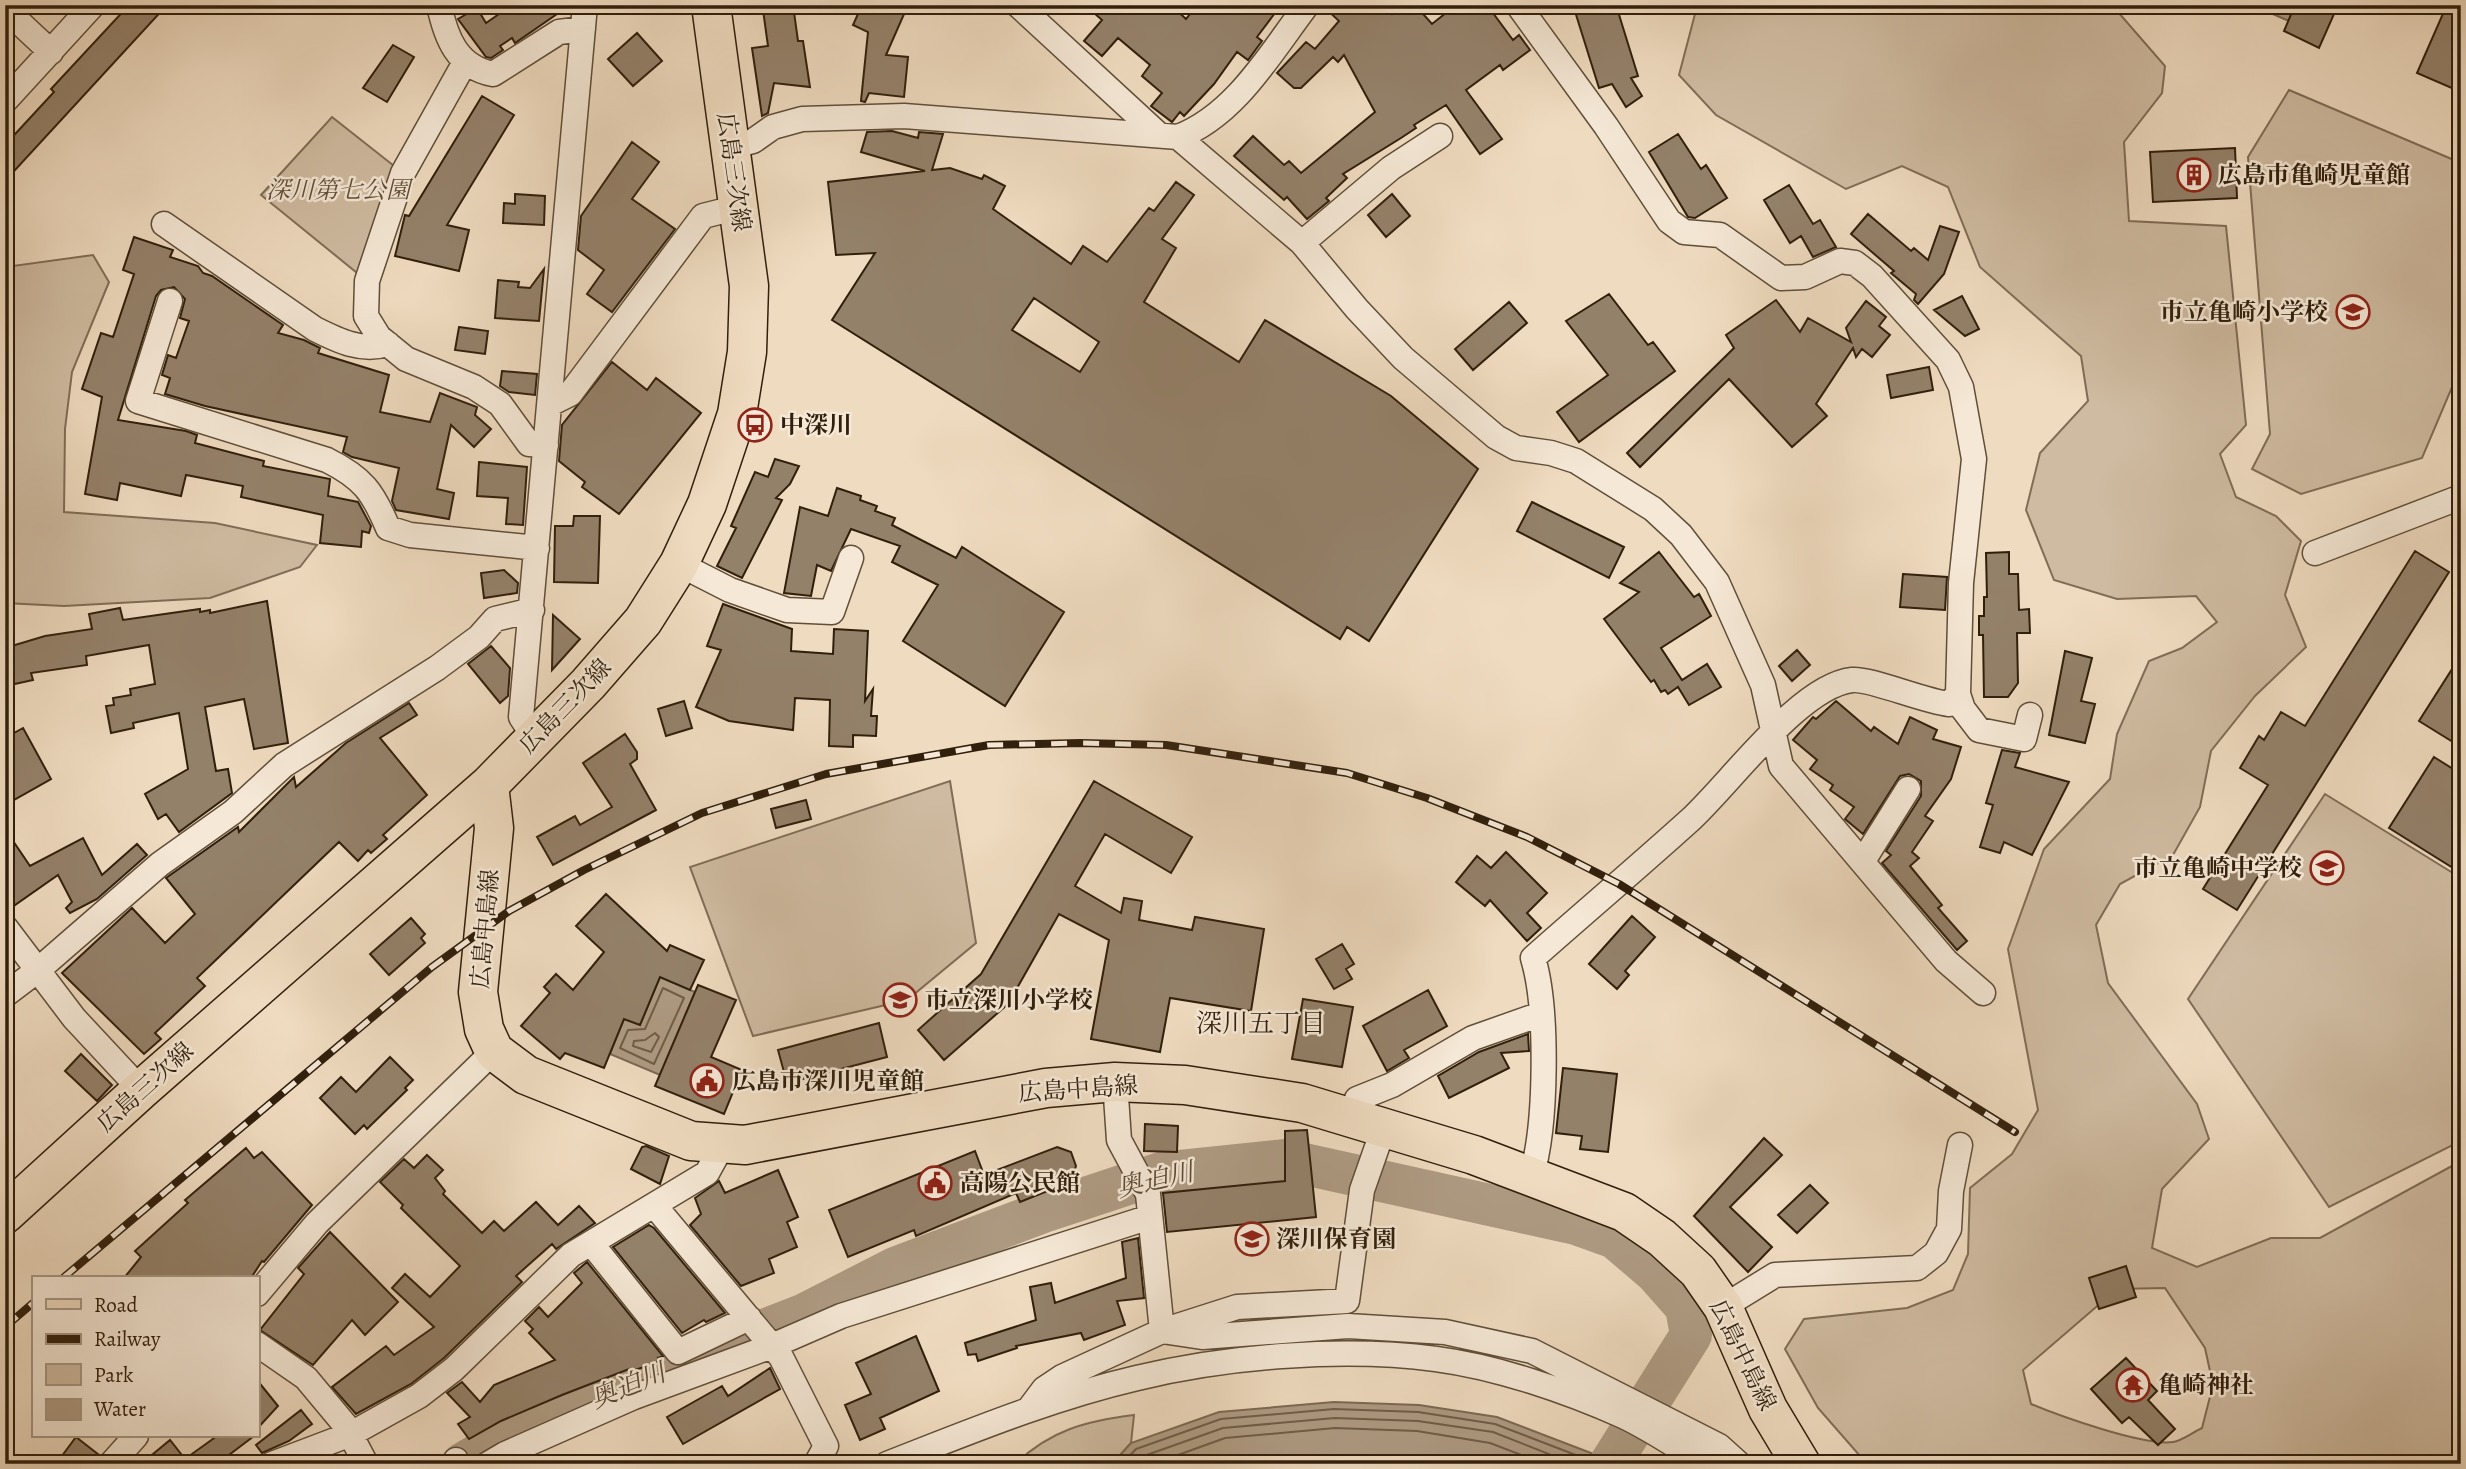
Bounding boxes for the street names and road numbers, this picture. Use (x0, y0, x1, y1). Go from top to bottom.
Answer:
street label: 広島三次線 (710, 110, 758, 234)
street label: 広島三次線 (512, 652, 618, 760)
street label: 広島中島線 (464, 868, 506, 990)
street label: 広島三次線 (90, 1035, 200, 1139)
street label: 広島中島線 (1017, 1069, 1139, 1109)
street label: 広島中島線 (1702, 1294, 1784, 1416)

